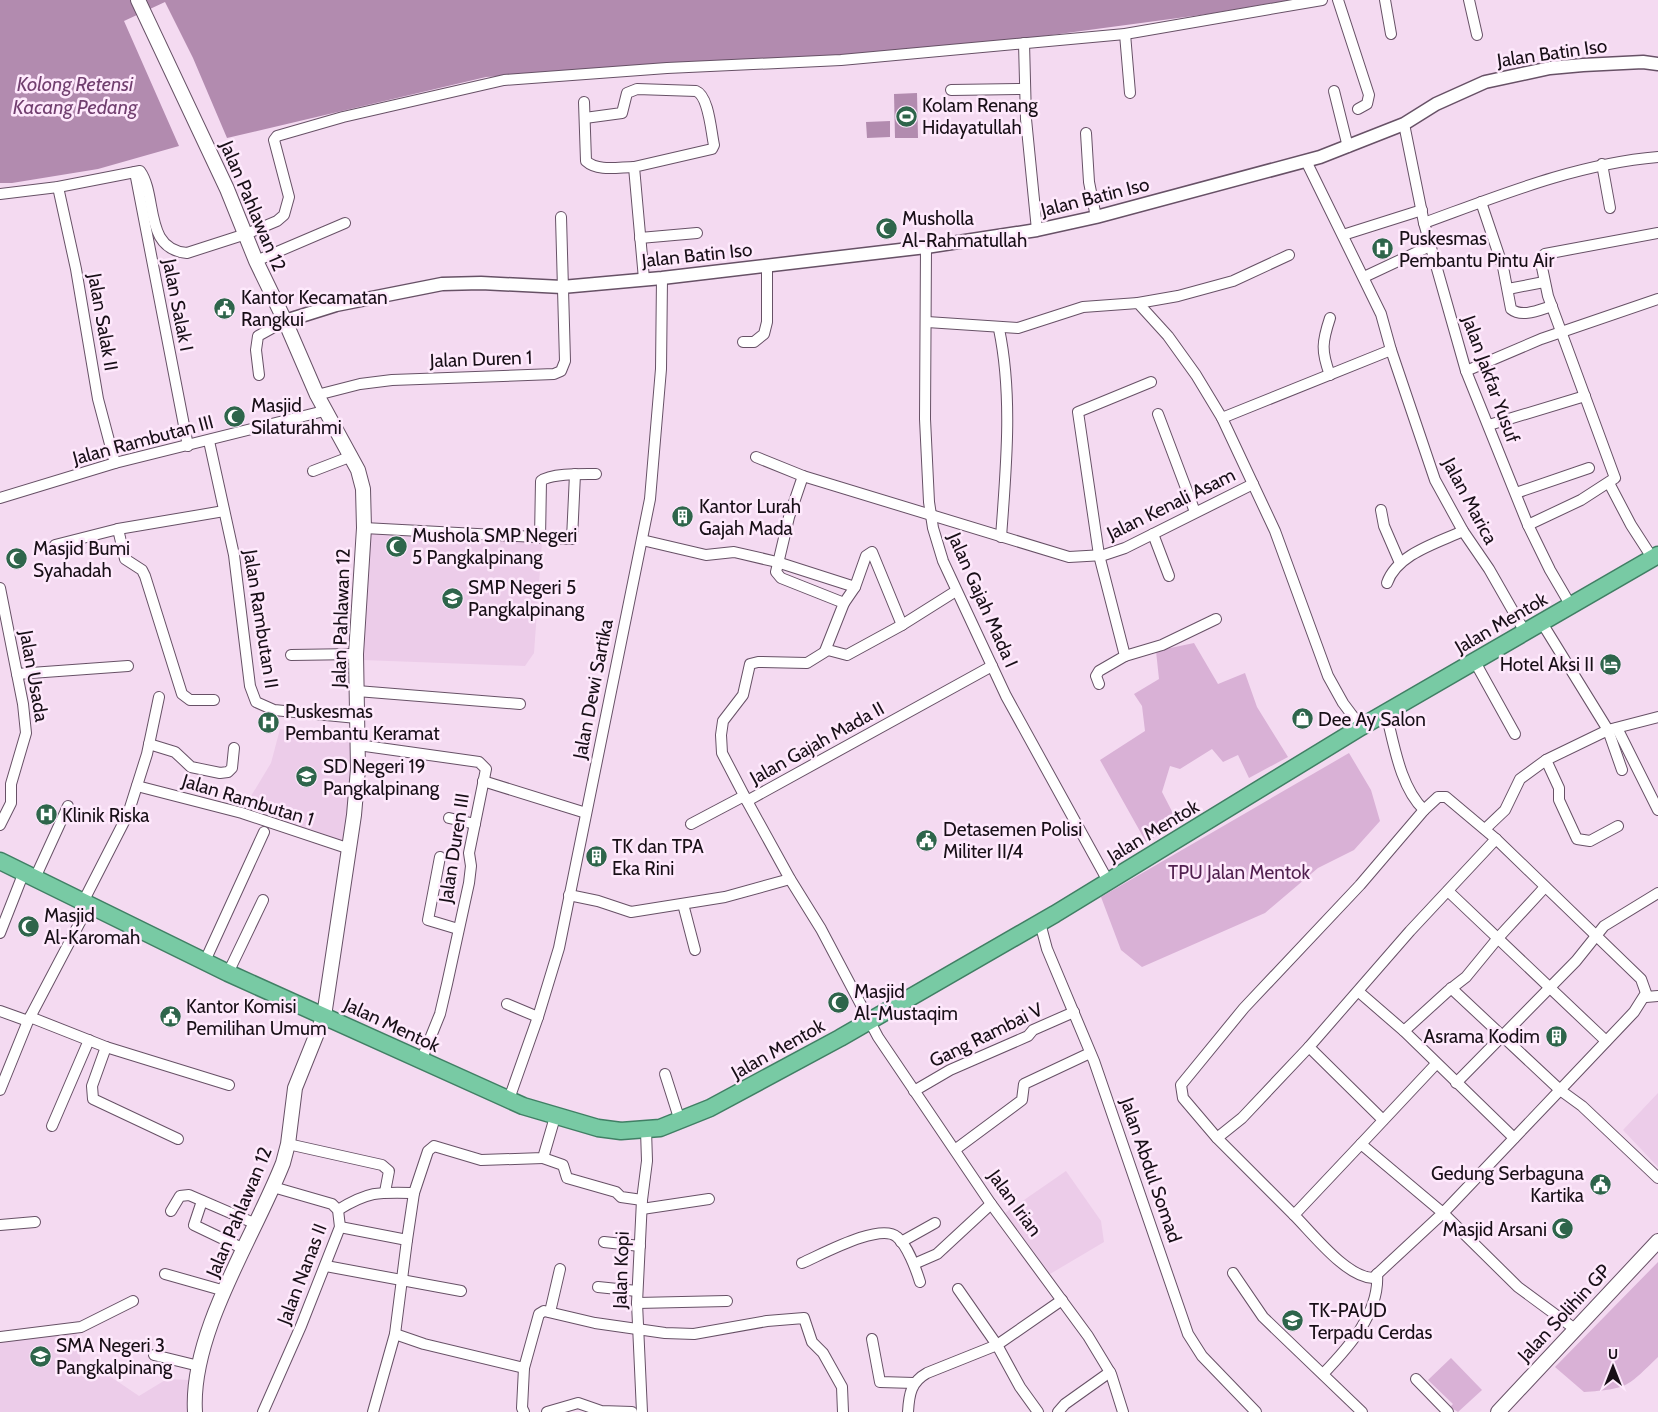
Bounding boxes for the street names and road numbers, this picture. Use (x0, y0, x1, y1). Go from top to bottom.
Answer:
street label: Jalan Batin Iso (1495, 34, 1608, 72)
street label: Jalan Pahlawan 12 (215, 136, 291, 275)
street label: Jalan Batin Iso (1037, 172, 1152, 222)
street label: Jalan Batin Iso (640, 238, 753, 272)
street label: Jalan Salak I (158, 256, 198, 353)
street label: Jalan Salak II (83, 270, 123, 373)
street label: Jalan Jakfar Yusuf (1457, 311, 1525, 446)
street label: Jalan Duren 1 (428, 346, 533, 372)
street label: Jalan Rambutan III (69, 410, 216, 470)
street label: Jalan Marica (1437, 453, 1502, 548)
street label: Jalan Kenali Asam (1102, 463, 1239, 545)
street label: Jalan Gajah Mada I (943, 528, 1023, 671)
street label: Jalan Rambutan II (239, 547, 283, 690)
street label: Jalan Pahlawan 12 (327, 548, 355, 689)
street label: Jalan Mentok (1450, 587, 1552, 659)
street label: Jalan Dewi Sartika (568, 617, 618, 762)
street label: Jalan Usada (14, 628, 53, 724)
street label: Jalan Gajah Mada II (745, 697, 888, 790)
street label: Jalan Rambutan 1 (178, 769, 317, 831)
street label: Jalan Duren III (434, 791, 474, 906)
street label: Jalan Mentok (1102, 794, 1203, 868)
street label: Jalan Mentok (340, 992, 444, 1057)
street label: Gang Rambai V (926, 998, 1047, 1072)
street label: Jalan Mentok (727, 1014, 829, 1085)
street label: Jalan Abdul Somad (1115, 1094, 1187, 1245)
street label: Jalan Pahlawan 12 (201, 1143, 277, 1282)
street label: Jalan Irian (983, 1164, 1047, 1241)
street label: Jalan Nanas II (272, 1220, 332, 1329)
street label: Jalan Kopi (608, 1231, 634, 1310)
street label: Jalan Solihin GP (1512, 1259, 1615, 1367)

